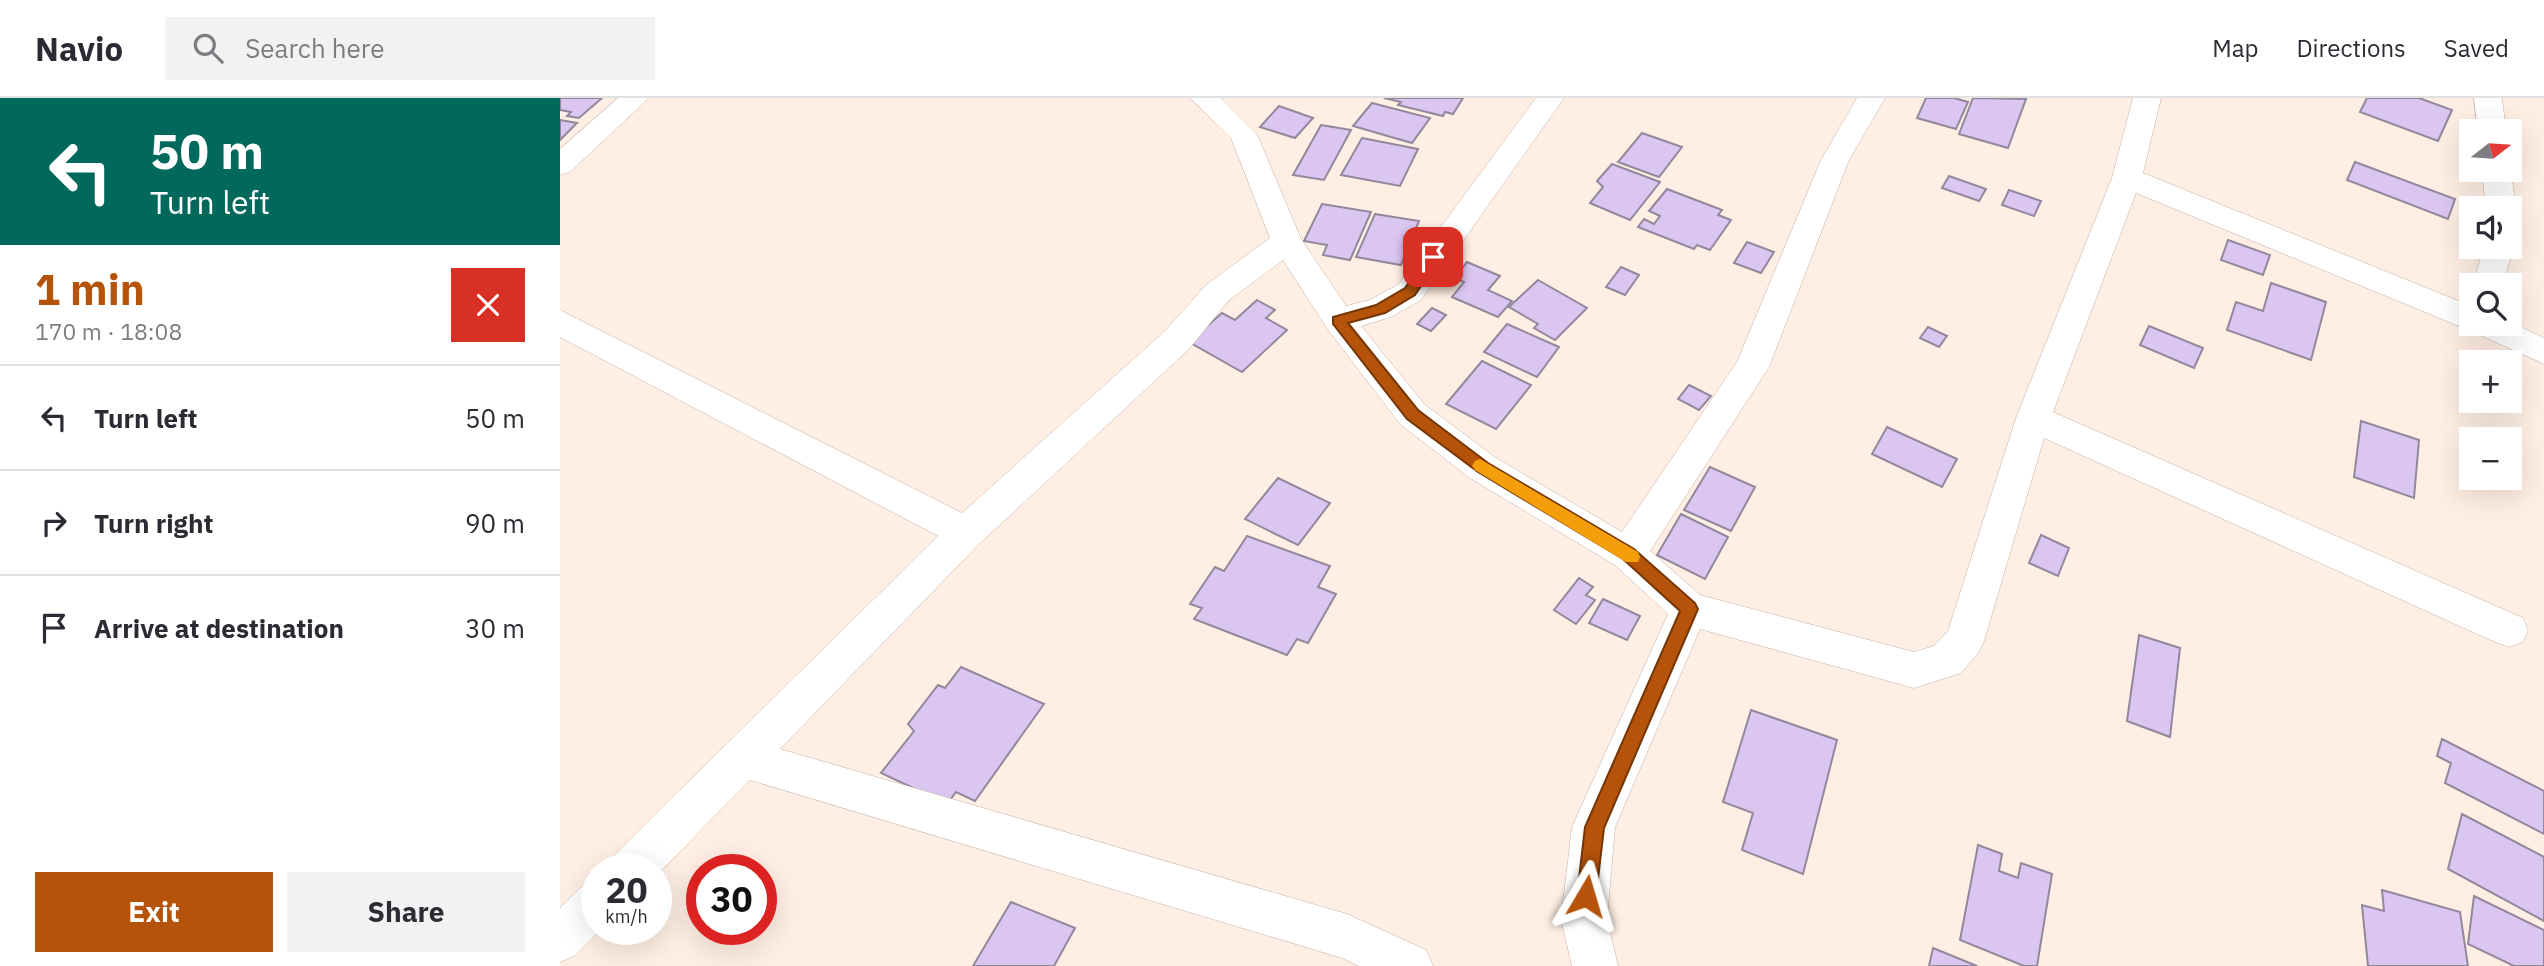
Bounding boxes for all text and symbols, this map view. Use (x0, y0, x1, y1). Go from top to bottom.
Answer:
search box (165, 17, 655, 80)
text: Navio (35, 27, 123, 70)
icon: search (189, 29, 227, 67)
text: Search here (245, 31, 385, 65)
text: Map (2212, 32, 2258, 64)
text: Directions (2296, 32, 2406, 64)
text: Saved (2444, 32, 2509, 64)
text: 50 m (150, 119, 264, 182)
north arrow (2459, 119, 2522, 182)
map controls (2459, 119, 2522, 490)
icon: left (35, 126, 126, 217)
text: Turn left (150, 181, 270, 223)
button: sound (2459, 196, 2522, 259)
pin (1403, 227, 1463, 287)
icon: arrive (1414, 238, 1452, 276)
text: 1 min (35, 262, 145, 317)
button: close (451, 268, 525, 342)
button: search (2459, 273, 2522, 336)
text: 170 m · 18:08 (35, 316, 182, 346)
button: + (2459, 350, 2522, 413)
icon: left (35, 399, 73, 437)
text: Turn left (94, 401, 197, 435)
text: 50 m (465, 401, 525, 435)
button: − (2459, 427, 2522, 490)
icon: right (35, 504, 73, 542)
text: Turn right (94, 506, 213, 540)
text: 90 m (465, 506, 525, 540)
icon: arrive (35, 609, 73, 647)
text: Arrive at destination (94, 611, 344, 645)
text: 30 m (465, 611, 525, 645)
speed limit sign: 30 (686, 854, 777, 945)
position arrow (1549, 859, 1623, 933)
text: 20 (605, 867, 648, 913)
button: Exit (35, 872, 273, 952)
button: Share (287, 872, 525, 952)
text: km/h (605, 905, 648, 928)

